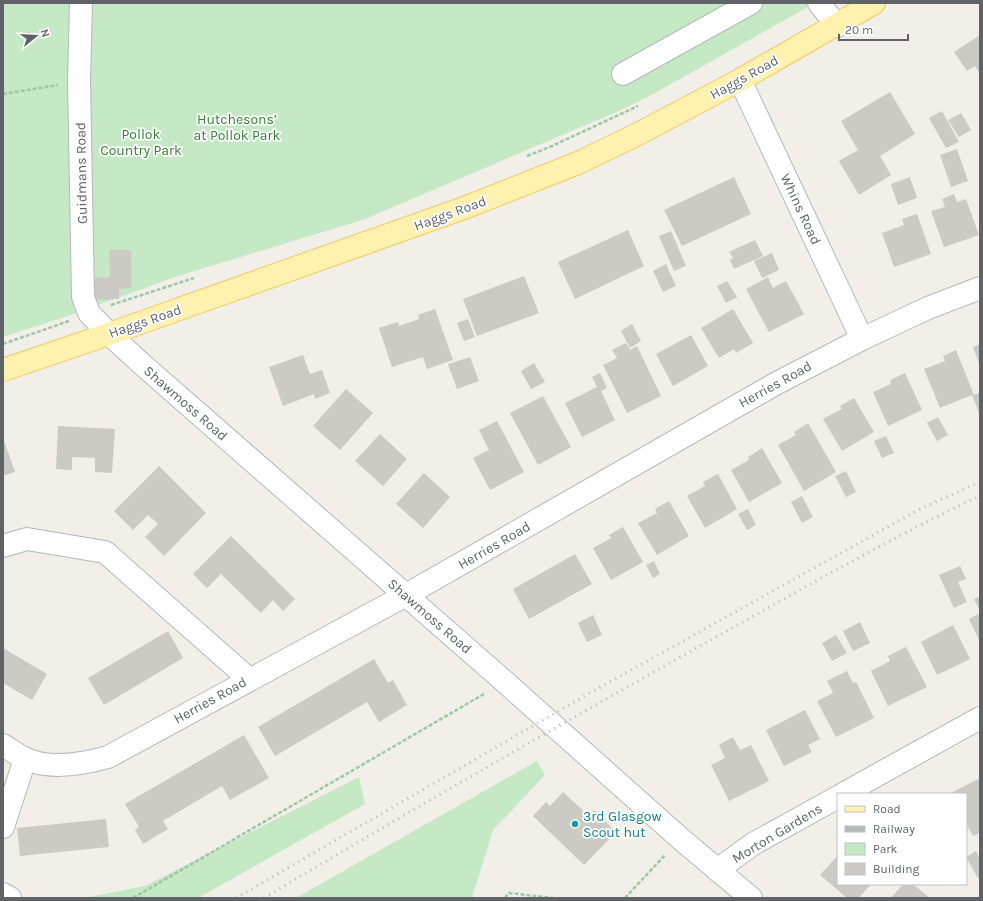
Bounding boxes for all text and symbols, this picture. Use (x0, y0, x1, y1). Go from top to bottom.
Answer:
north arrow (16, 16, 56, 56)
scale bar (839, 16, 908, 42)
text: 20 m (845, 23, 873, 37)
text: N (38, 27, 52, 39)
street label: Haggs Road (707, 52, 782, 103)
park label: Hutchesons’ at Pollok Park (194, 111, 281, 144)
street label: Guidmans Road (72, 122, 91, 224)
park label: Pollok Country Park (100, 126, 182, 159)
street label: Whins Road (777, 171, 824, 247)
street label: Haggs Road (412, 193, 489, 234)
street label: Haggs Road (107, 301, 184, 342)
street label: Herries Road (736, 357, 815, 411)
street label: Shawmoss Road (140, 362, 231, 444)
street label: Herries Road (455, 518, 534, 573)
street label: Shawmoss Road (384, 575, 475, 657)
street label: Herries Road (171, 673, 250, 727)
legend (837, 793, 967, 885)
street label: Morton Gardens (729, 800, 825, 867)
text: Road (873, 802, 901, 816)
place label: 3rd Glasgow Scout hut (583, 808, 662, 841)
marker: 3rd Glasgow Scout hut (570, 819, 580, 829)
text: Railway (873, 822, 915, 836)
text: Park (873, 842, 898, 856)
text: Building (873, 862, 920, 876)

